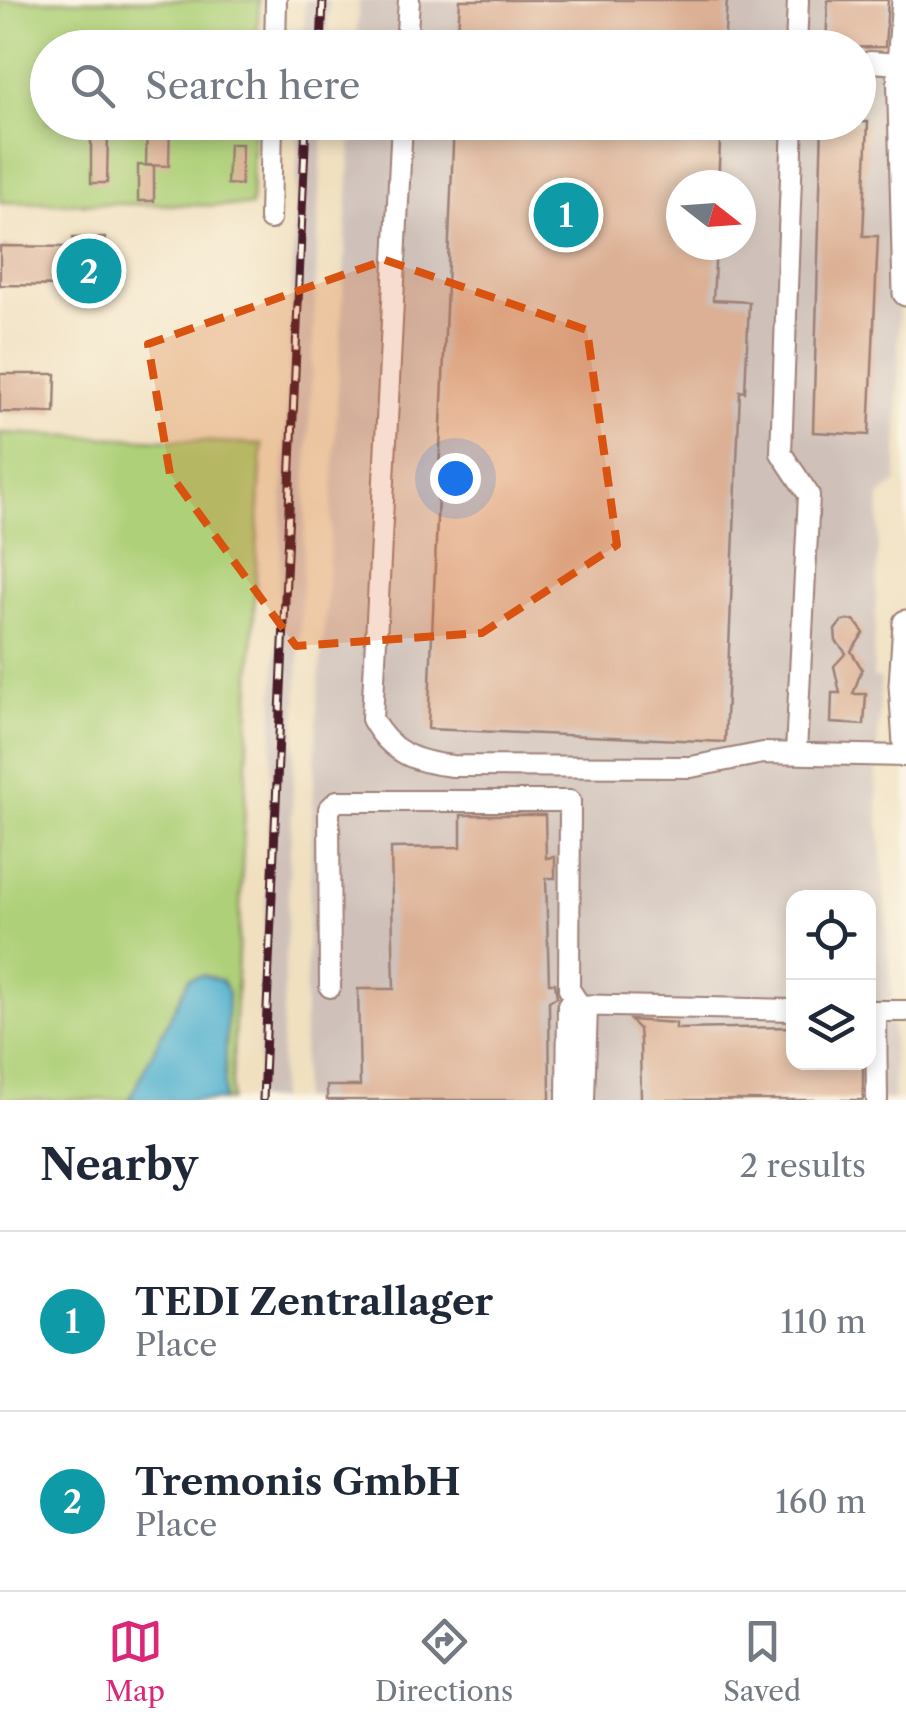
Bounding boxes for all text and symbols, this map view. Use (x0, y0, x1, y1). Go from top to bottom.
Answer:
search box (30, 30, 876, 140)
icon: search (65, 58, 120, 113)
text: Search here (145, 62, 360, 109)
north arrow (666, 170, 756, 260)
pin: 1 (534, 178, 598, 252)
pin: 2 (56, 234, 122, 308)
your location (430, 453, 481, 504)
map controls (786, 890, 876, 1070)
button: locate (786, 890, 876, 980)
button: layers (786, 980, 876, 1070)
text: Nearby (40, 1139, 198, 1191)
text: 2 results (740, 1146, 866, 1185)
text: TEDI Zentrallager (135, 1278, 493, 1325)
text: 1 (65, 1302, 80, 1341)
text: 110 m (780, 1302, 866, 1341)
text: Place (135, 1325, 217, 1364)
text: Tremonis GmbH (135, 1458, 461, 1505)
text: 2 (63, 1482, 82, 1521)
text: 160 m (775, 1482, 866, 1521)
text: Place (135, 1505, 217, 1544)
tab: Map (105, 1614, 165, 1708)
tab: Directions (375, 1614, 513, 1708)
tab: Saved (723, 1614, 801, 1708)

